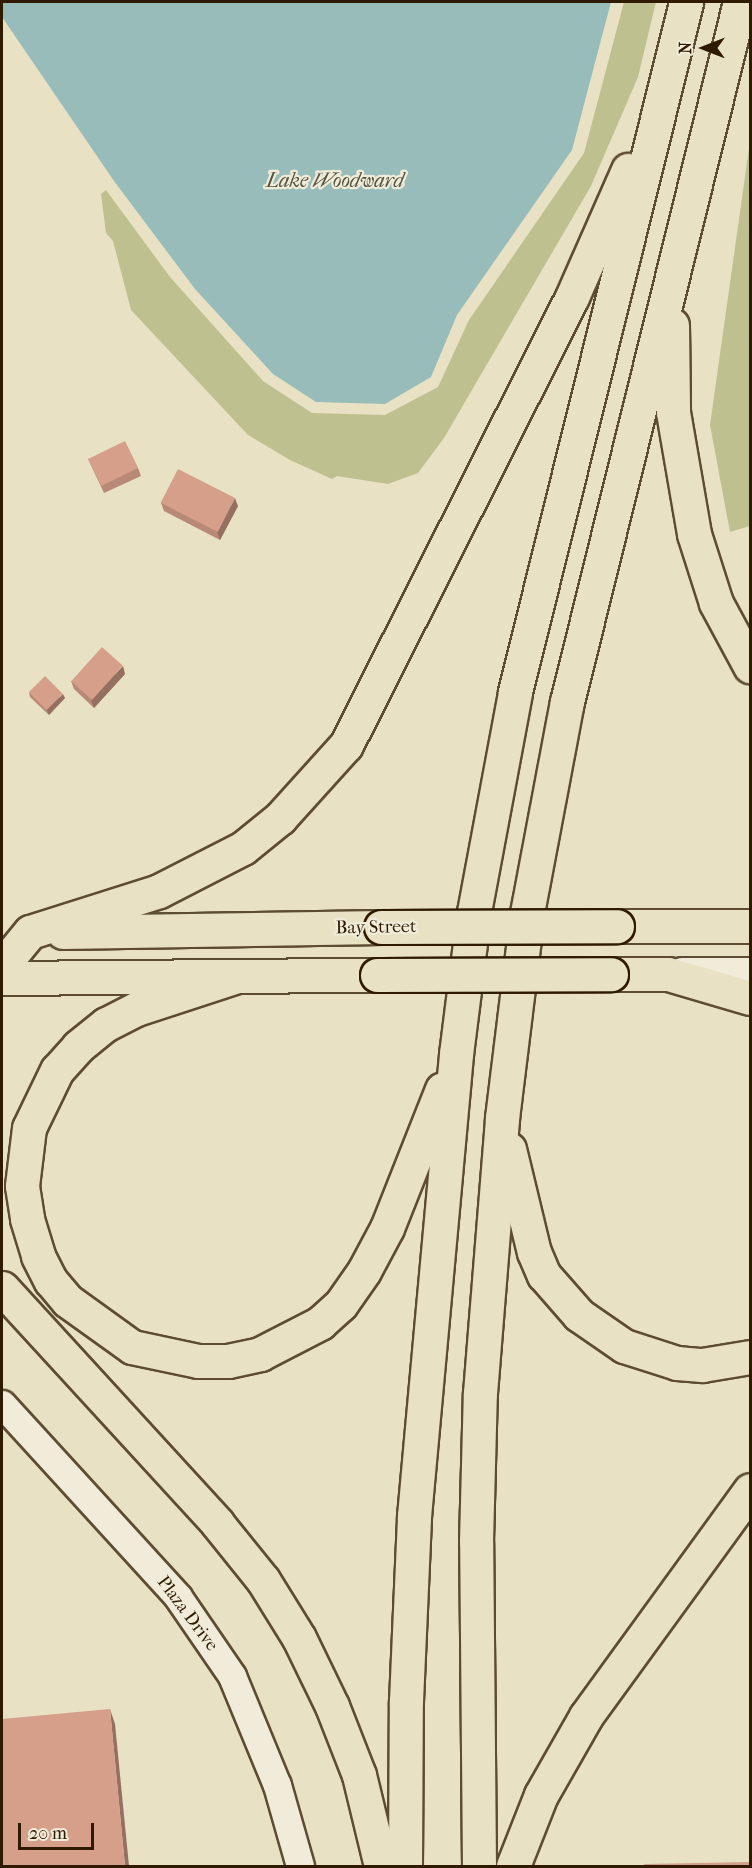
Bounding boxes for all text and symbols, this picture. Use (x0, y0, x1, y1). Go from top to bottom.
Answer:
north arrow (674, 18, 734, 78)
text: N (676, 42, 695, 54)
water label: Lake Woodward (266, 168, 404, 192)
street label: Bay Street (335, 916, 417, 940)
street label: Plaza Drive (152, 1572, 222, 1656)
scale bar (21, 1811, 98, 1849)
text: 20 m (29, 1823, 67, 1844)

